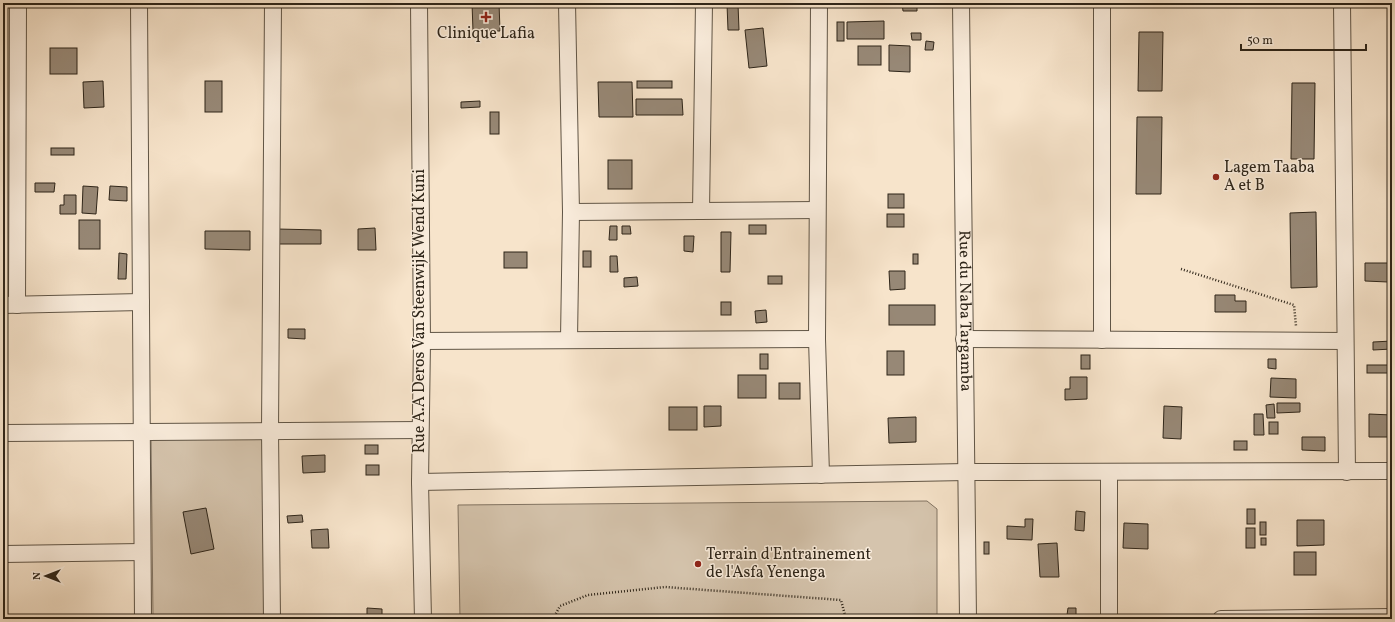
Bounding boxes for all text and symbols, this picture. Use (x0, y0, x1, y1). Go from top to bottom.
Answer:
marker: Clinique Lafia (480, 11, 492, 23)
place label: Clinique Lafia (437, 23, 535, 45)
scale bar (1241, 26, 1366, 52)
text: 50 m (1247, 33, 1273, 49)
place label: Lagem Taaba A et B (1224, 157, 1315, 197)
street label: Rue A.A Deros Van Steenwijk Wend Kuni (409, 169, 431, 453)
marker: Lagem Taaba A et B (1211, 172, 1221, 182)
street label: Rue du Naba Targamba (953, 230, 976, 392)
place label: Terrain d'Entrainement de l'Asfa Yenenga (706, 544, 872, 584)
north arrow (26, 556, 66, 596)
marker: Terrain d'Entrainement de l'Asfa Yenenga (693, 559, 703, 569)
text: N (30, 572, 45, 580)

